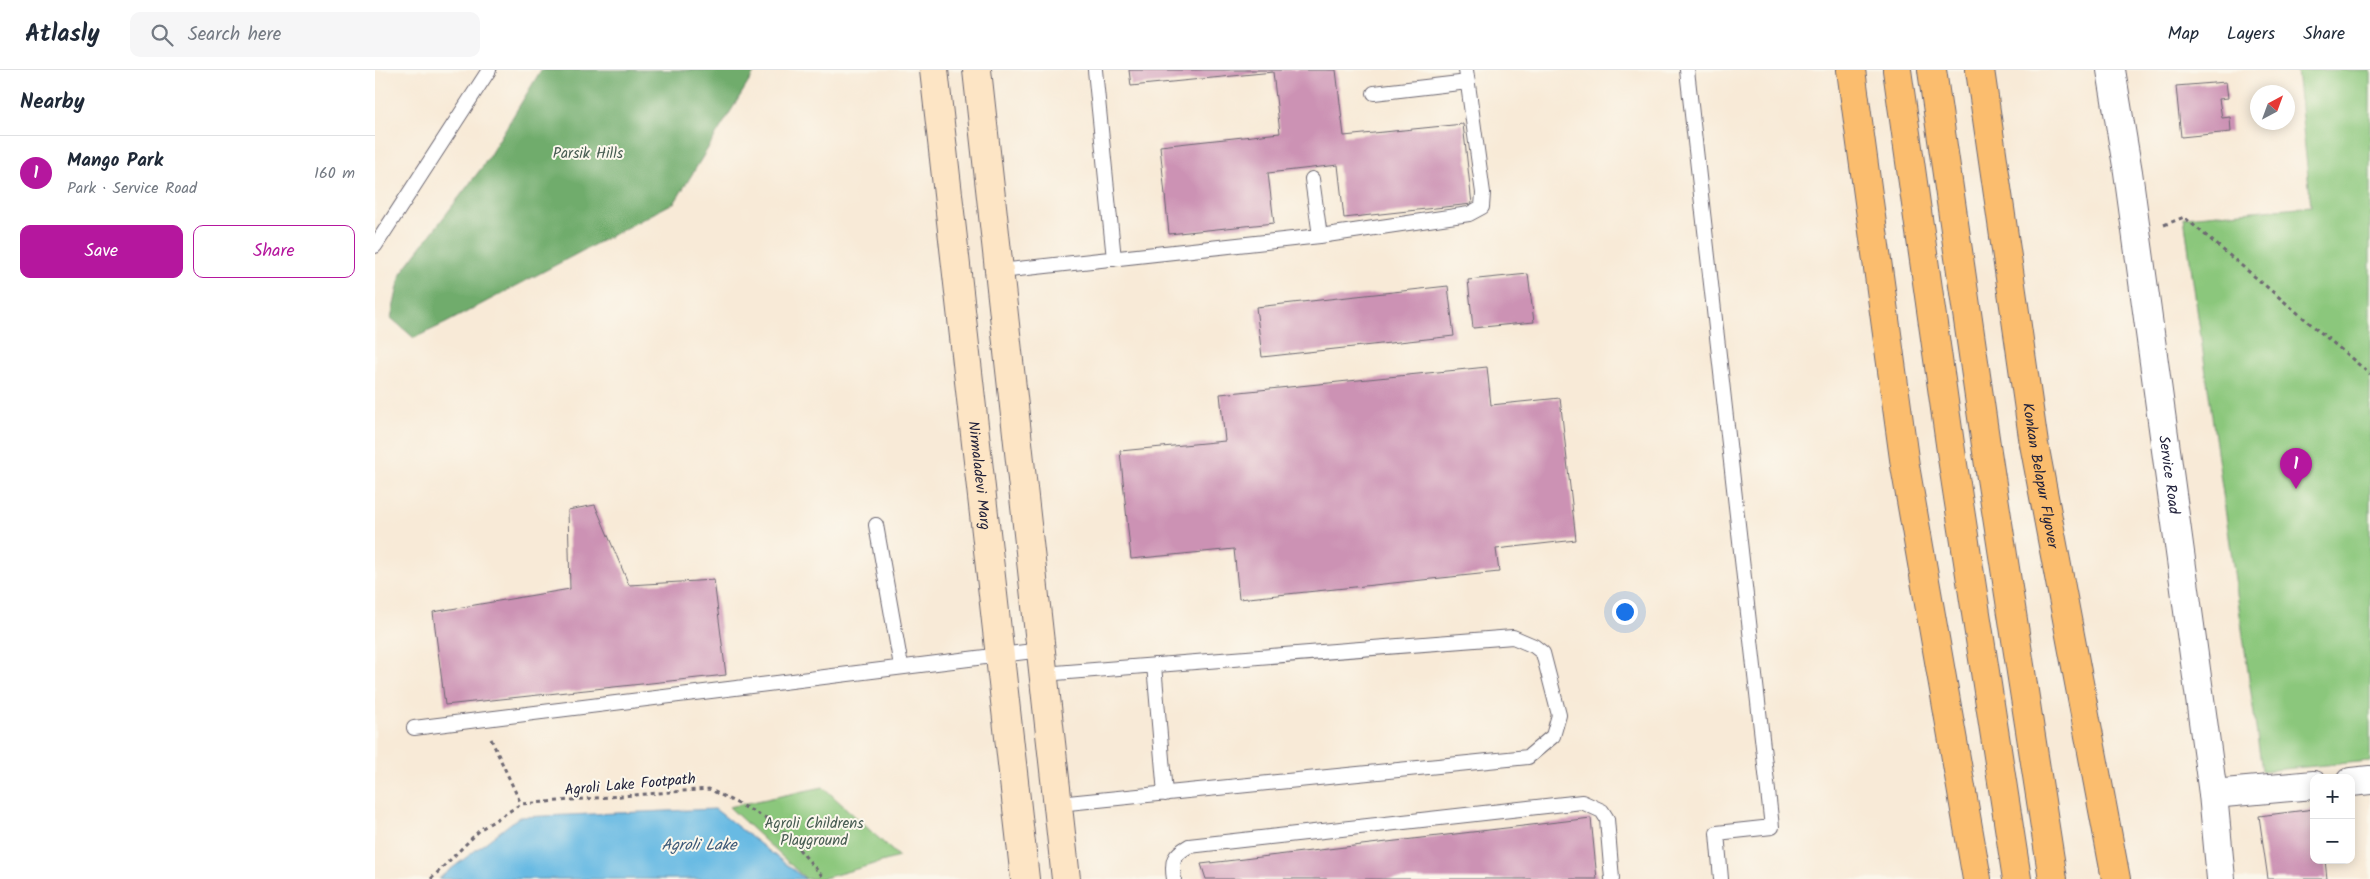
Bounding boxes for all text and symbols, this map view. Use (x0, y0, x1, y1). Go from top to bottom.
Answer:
search box (130, 12, 480, 57)
text: Atlasly (25, 15, 100, 54)
text: Search here (188, 20, 281, 50)
text: Map (2168, 20, 2199, 49)
text: Layers (2227, 20, 2275, 49)
text: Share (2303, 20, 2345, 49)
icon: search (148, 21, 176, 49)
north arrow (2250, 85, 2295, 130)
text: Nearby (20, 86, 85, 119)
park label: Parsik Hills (553, 142, 624, 166)
text: Mango Park (67, 146, 163, 176)
text: 1 (34, 161, 38, 186)
text: 160 m (314, 161, 355, 186)
text: Park · Service Road (67, 176, 197, 201)
button: Save (20, 225, 183, 278)
button: Share (193, 225, 355, 278)
street label: Konkan Belapur Flyover (2015, 401, 2065, 552)
street label: Nirmaladevi Marg (961, 420, 997, 531)
street label: Service Road (2151, 434, 2186, 516)
pin: 1 (2280, 448, 2312, 489)
your location (1612, 599, 1638, 625)
street label: Agroli Lake Footpath (563, 767, 697, 803)
map controls (2310, 774, 2355, 864)
button: + (2310, 774, 2355, 819)
park label: Agroli Childrens Playground (764, 812, 864, 853)
button: − (2310, 819, 2355, 864)
water label: Agroli Lake (662, 833, 738, 858)

